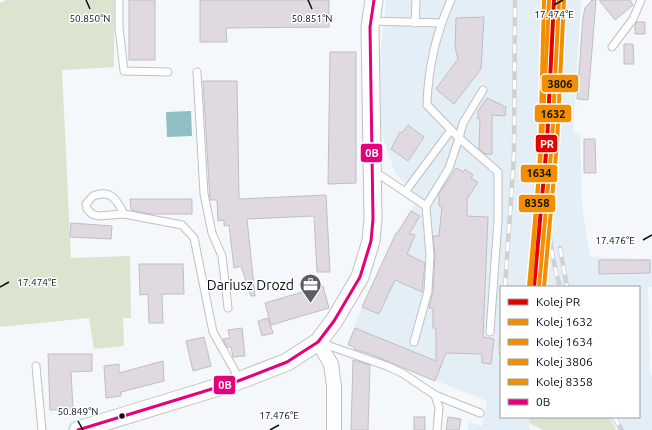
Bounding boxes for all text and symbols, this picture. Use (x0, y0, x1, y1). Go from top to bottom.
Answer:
text: 17.474°E (534, 9, 574, 20)
text: 50.850°N (69, 13, 111, 24)
text: 50.851°N (291, 13, 333, 24)
line badge: 3806 (541, 74, 579, 93)
text: 3806 (548, 78, 572, 90)
line badge: 1632 (534, 104, 572, 123)
text: 1632 (541, 108, 565, 120)
line badge: PR (535, 134, 558, 153)
text: PR (540, 138, 554, 150)
line badge: 0B (360, 143, 383, 163)
text: 0B (365, 147, 379, 159)
line badge: 1634 (520, 164, 558, 183)
text: 1634 (527, 167, 551, 179)
line badge: 8358 (518, 194, 556, 213)
text: 8358 (525, 197, 549, 209)
text: 17.476°E (595, 235, 635, 246)
office icon: Dariusz Drozd (297, 272, 323, 305)
text: 17.474°E (17, 277, 57, 288)
place label: Dariusz Drozd (207, 277, 294, 293)
legend (500, 286, 640, 418)
text: Kolej PR (536, 295, 581, 308)
text: Kolej 1632 (536, 315, 593, 328)
text: Kolej 1634 (536, 335, 593, 348)
text: Kolej 3806 (536, 355, 593, 368)
line badge: 0B (213, 375, 236, 395)
text: Kolej 8358 (536, 375, 593, 388)
text: 0B (218, 379, 232, 391)
text: 0B (536, 395, 550, 408)
text: 50.849°N (57, 406, 99, 417)
text: 17.476°E (259, 410, 299, 421)
unlabelled marker (117, 411, 127, 421)

